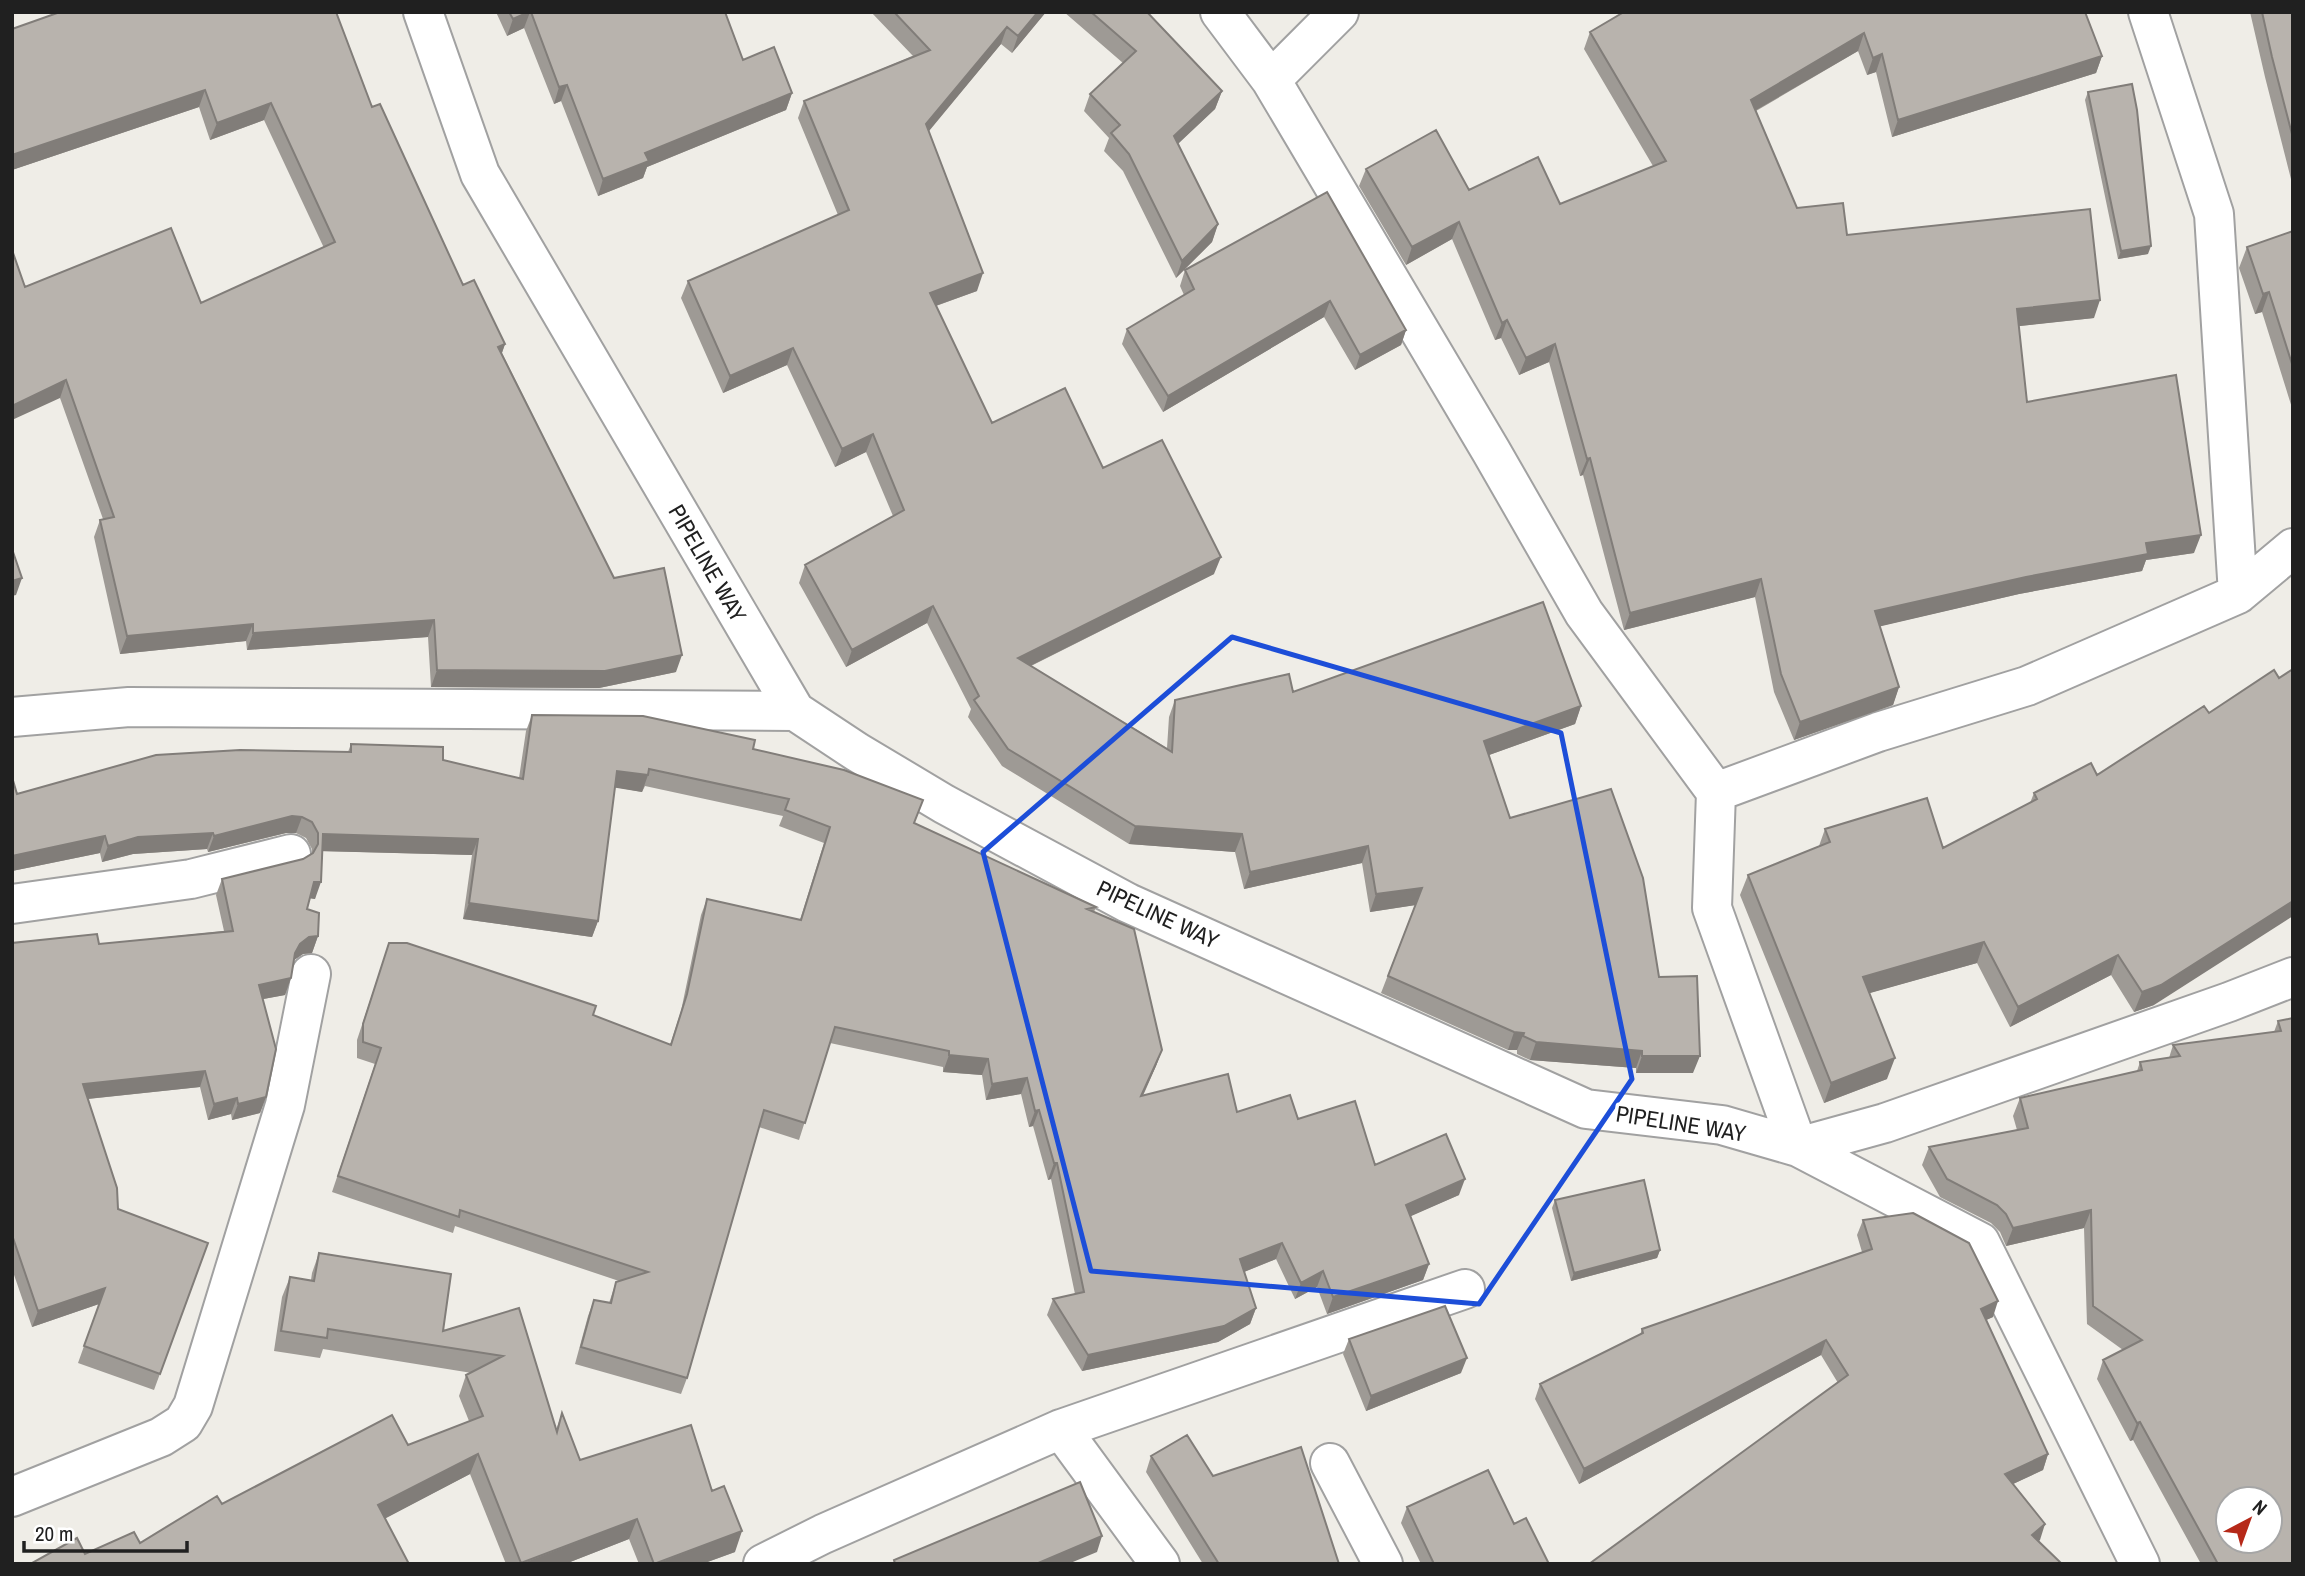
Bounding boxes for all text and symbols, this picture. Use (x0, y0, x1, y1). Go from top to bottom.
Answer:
street label: PIPELINE WAY (662, 498, 754, 628)
street label: PIPELINE WAY (1092, 872, 1224, 956)
street label: PIPELINE WAY (1614, 1097, 1749, 1149)
north arrow (2214, 1485, 2284, 1555)
text: N (2247, 1494, 2273, 1521)
scale bar (24, 1510, 187, 1554)
text: 20 m (35, 1519, 73, 1548)

